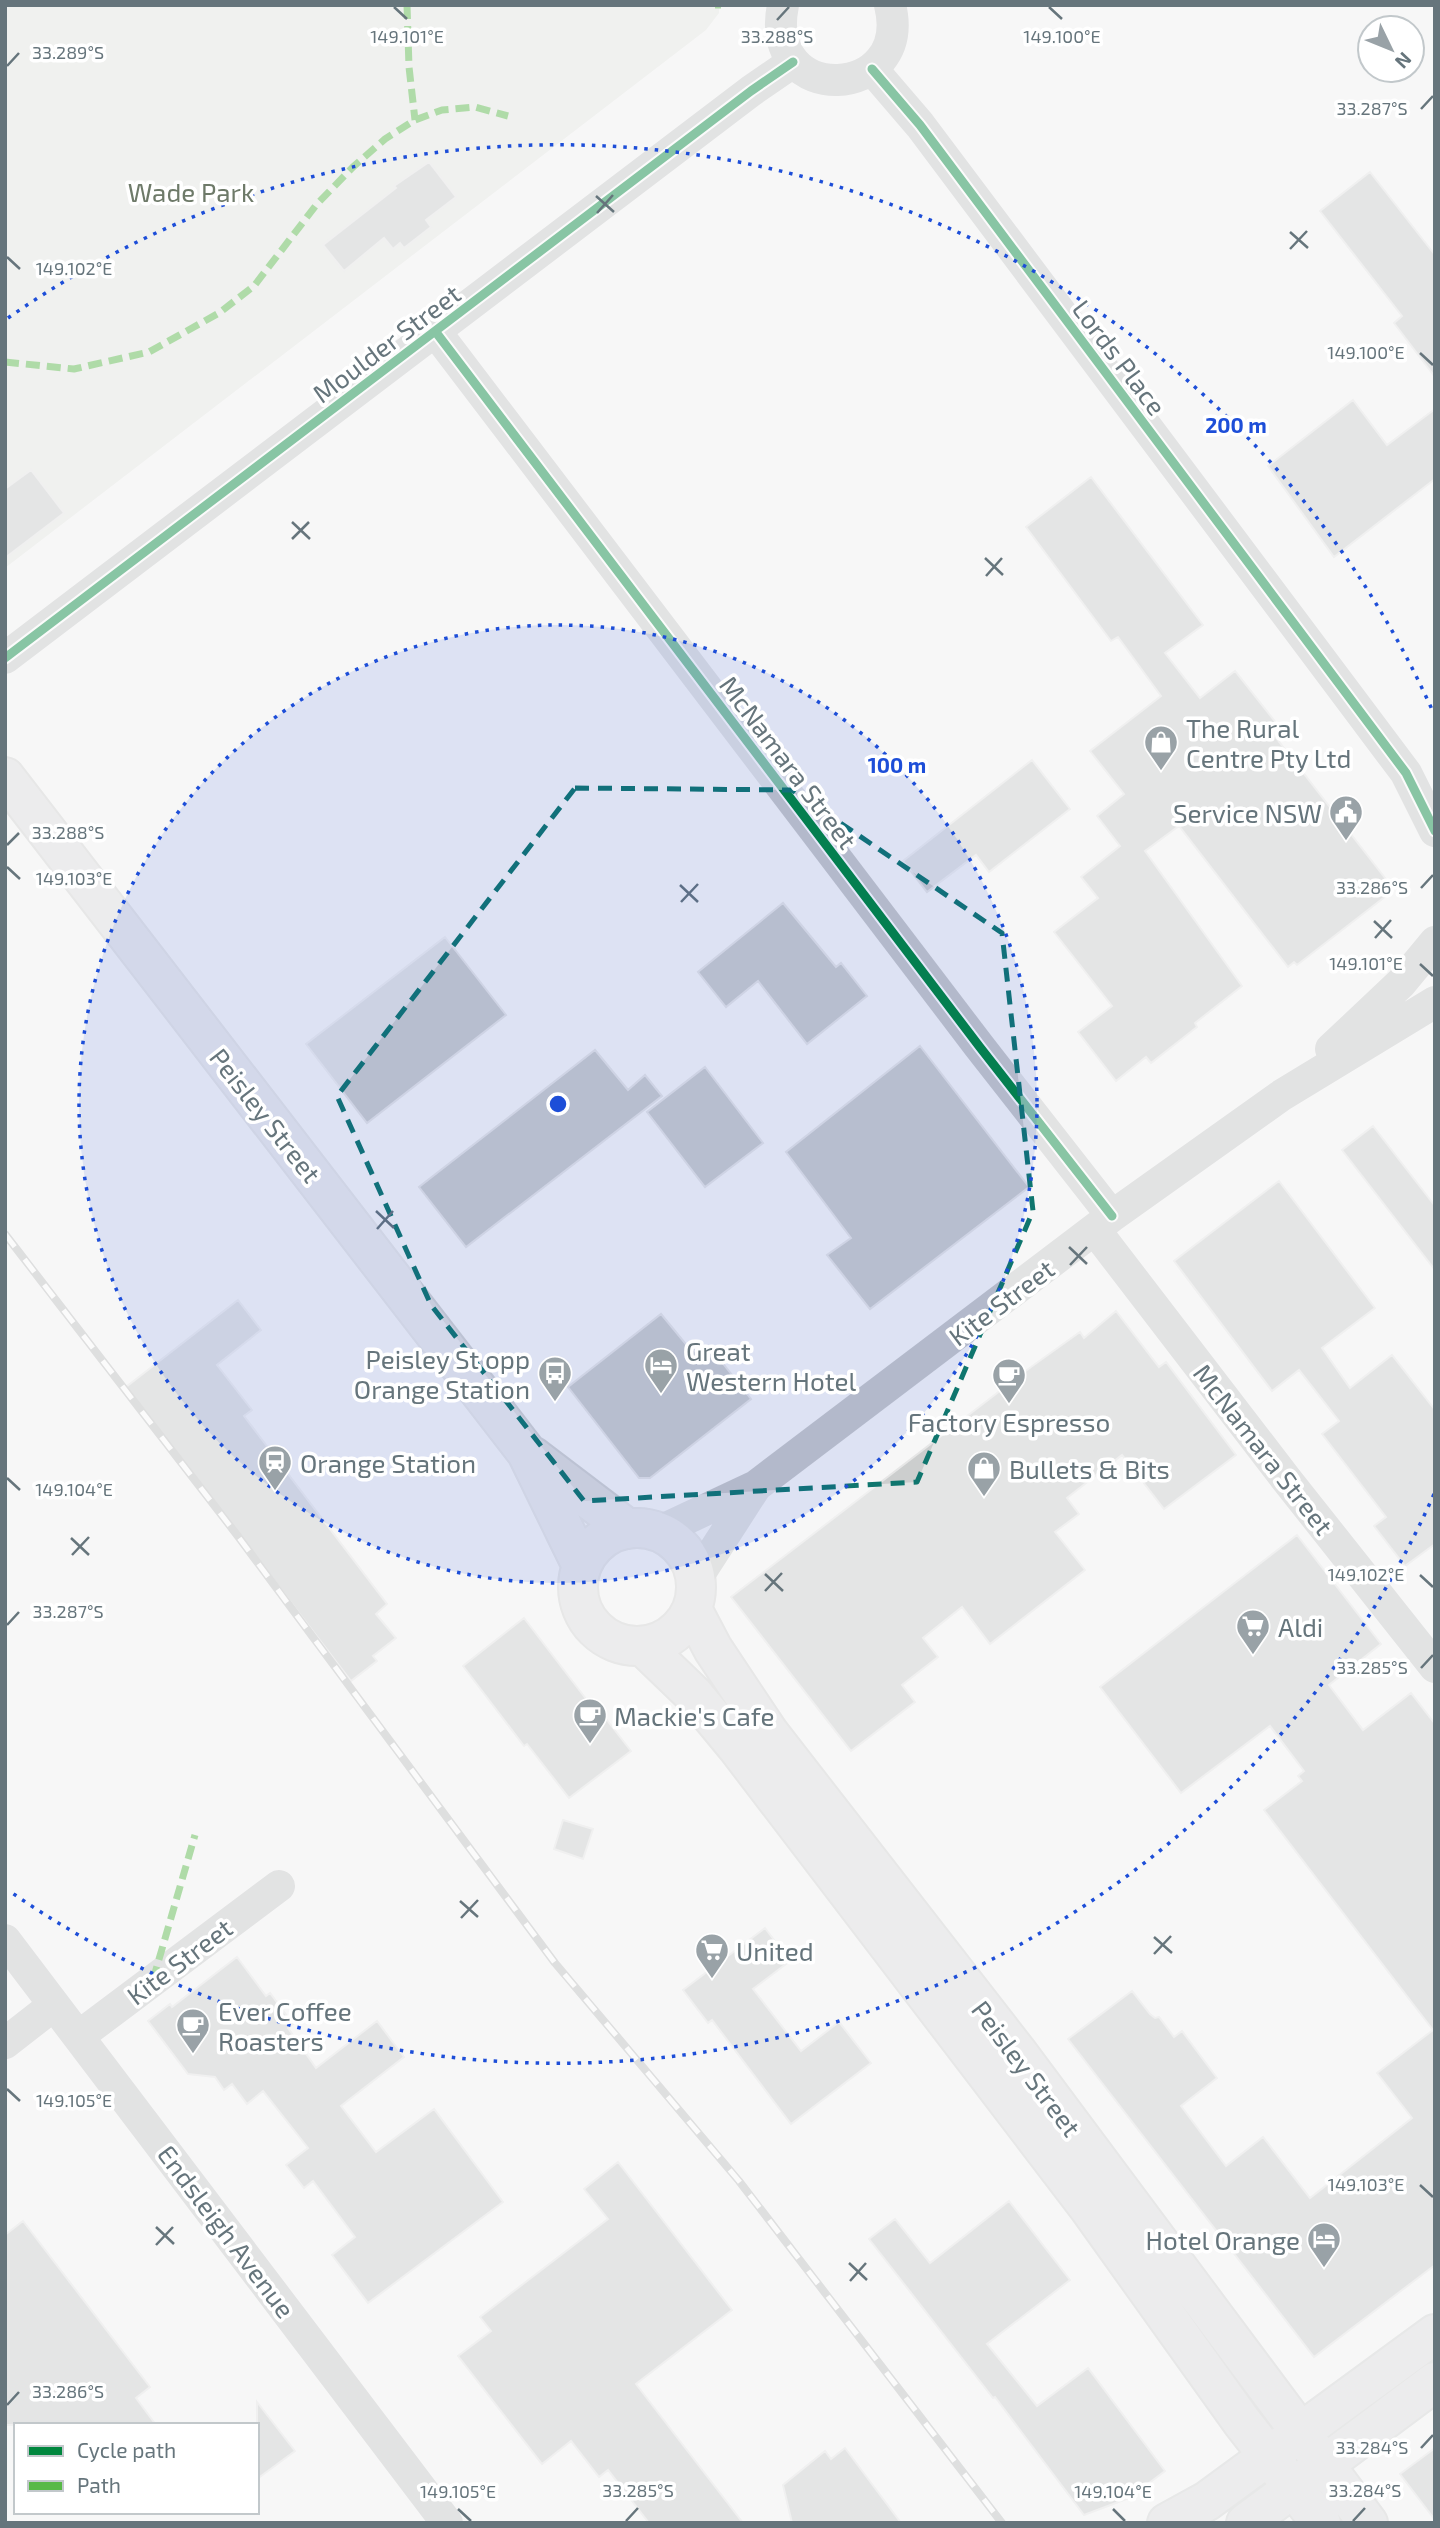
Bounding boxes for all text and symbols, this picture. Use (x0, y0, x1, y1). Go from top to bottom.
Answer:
north arrow (1356, 14, 1426, 84)
text: 149.101°E (370, 25, 444, 47)
text: 33.288°S (741, 25, 813, 47)
text: 149.100°E (1023, 25, 1101, 47)
text: 33.289°S (32, 41, 104, 63)
text: N (1391, 48, 1417, 74)
text: 33.287°S (1336, 97, 1408, 119)
park label: Wade Park (128, 176, 254, 207)
text: 149.102°E (36, 257, 112, 279)
street label: Moulder Street (306, 277, 466, 409)
street label: Lords Place (1067, 293, 1173, 421)
text: 149.100°E (1327, 341, 1405, 363)
text: 200 m (1205, 412, 1267, 437)
street label: McNamara Street (714, 670, 864, 854)
place label: The Rural Centre Pty Ltd (1186, 712, 1351, 773)
shop icon: The Rural Centre Pty Ltd (1142, 723, 1180, 772)
text: 100 m (868, 752, 926, 777)
public building icon: Service NSW (1327, 793, 1365, 842)
place label: Service NSW (1173, 797, 1322, 828)
text: 33.288°S (32, 821, 104, 843)
text: 149.103°E (36, 867, 112, 889)
text: 33.286°S (1336, 876, 1408, 898)
text: 149.101°E (1329, 952, 1403, 974)
street label: Peisley Street (204, 1042, 328, 1188)
centre of rings (546, 1092, 570, 1116)
street label: Kite Street (942, 1252, 1060, 1352)
place label: Great Western Hotel (686, 1335, 857, 1396)
place label: Peisley St opp Orange Station (354, 1343, 530, 1404)
hotel icon: Great Western Hotel (642, 1346, 680, 1395)
bus stop icon: Peisley St opp Orange Station (536, 1354, 574, 1403)
cafe icon: Factory Espresso (990, 1356, 1028, 1405)
street label: McNamara Street (1188, 1358, 1340, 1541)
place label: Factory Espresso (908, 1406, 1110, 1437)
station icon: Orange Station (256, 1443, 294, 1492)
place label: Orange Station (300, 1447, 476, 1478)
shop icon: Bullets & Bits (965, 1449, 1003, 1498)
place label: Bullets & Bits (1009, 1453, 1170, 1484)
text: 149.104°E (35, 1478, 113, 1500)
text: 149.102°E (1328, 1563, 1404, 1585)
text: 33.287°S (32, 1600, 104, 1622)
supermarket icon: Aldi (1234, 1607, 1272, 1656)
place label: Aldi (1278, 1611, 1323, 1642)
text: 33.285°S (1336, 1656, 1408, 1678)
cafe icon: Mackie's Cafe (571, 1696, 609, 1745)
place label: Mackie's Cafe (614, 1700, 774, 1731)
street label: Kite Street (120, 1911, 238, 2011)
supermarket icon: United (693, 1931, 731, 1980)
place label: United (736, 1935, 814, 1966)
street label: Peisley Street (966, 1994, 1088, 2142)
place label: Ever Coffee Roasters (218, 1995, 352, 2056)
cafe icon: Ever Coffee Roasters (174, 2006, 212, 2055)
text: 149.105°E (36, 2089, 112, 2111)
street label: Endsleigh Avenue (152, 2139, 302, 2323)
text: 149.103°E (1328, 2173, 1404, 2195)
hotel icon: Hotel Orange (1305, 2220, 1343, 2269)
place label: Hotel Orange (1146, 2224, 1300, 2255)
text: 33.286°S (32, 2380, 104, 2402)
legend (14, 2423, 259, 2514)
text: 33.284°S (1336, 2436, 1408, 2458)
text: Cycle path (77, 2437, 176, 2462)
text: Path (77, 2472, 121, 2497)
text: 33.285°S (602, 2479, 674, 2501)
text: 33.284°S (1329, 2479, 1401, 2501)
text: 149.105°E (420, 2480, 496, 2502)
text: 149.104°E (1074, 2480, 1152, 2502)

